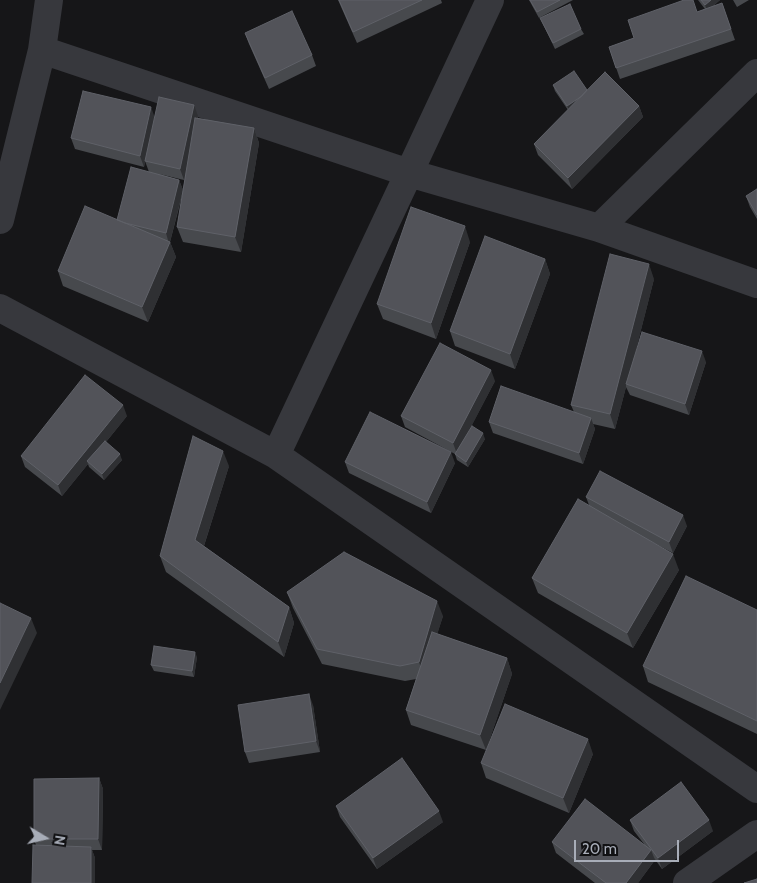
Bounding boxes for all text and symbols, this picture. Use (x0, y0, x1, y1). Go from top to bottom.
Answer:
north arrow (20, 813, 70, 863)
scale bar (577, 830, 682, 862)
text: N (50, 834, 69, 847)
text: 20 m (582, 840, 617, 858)

